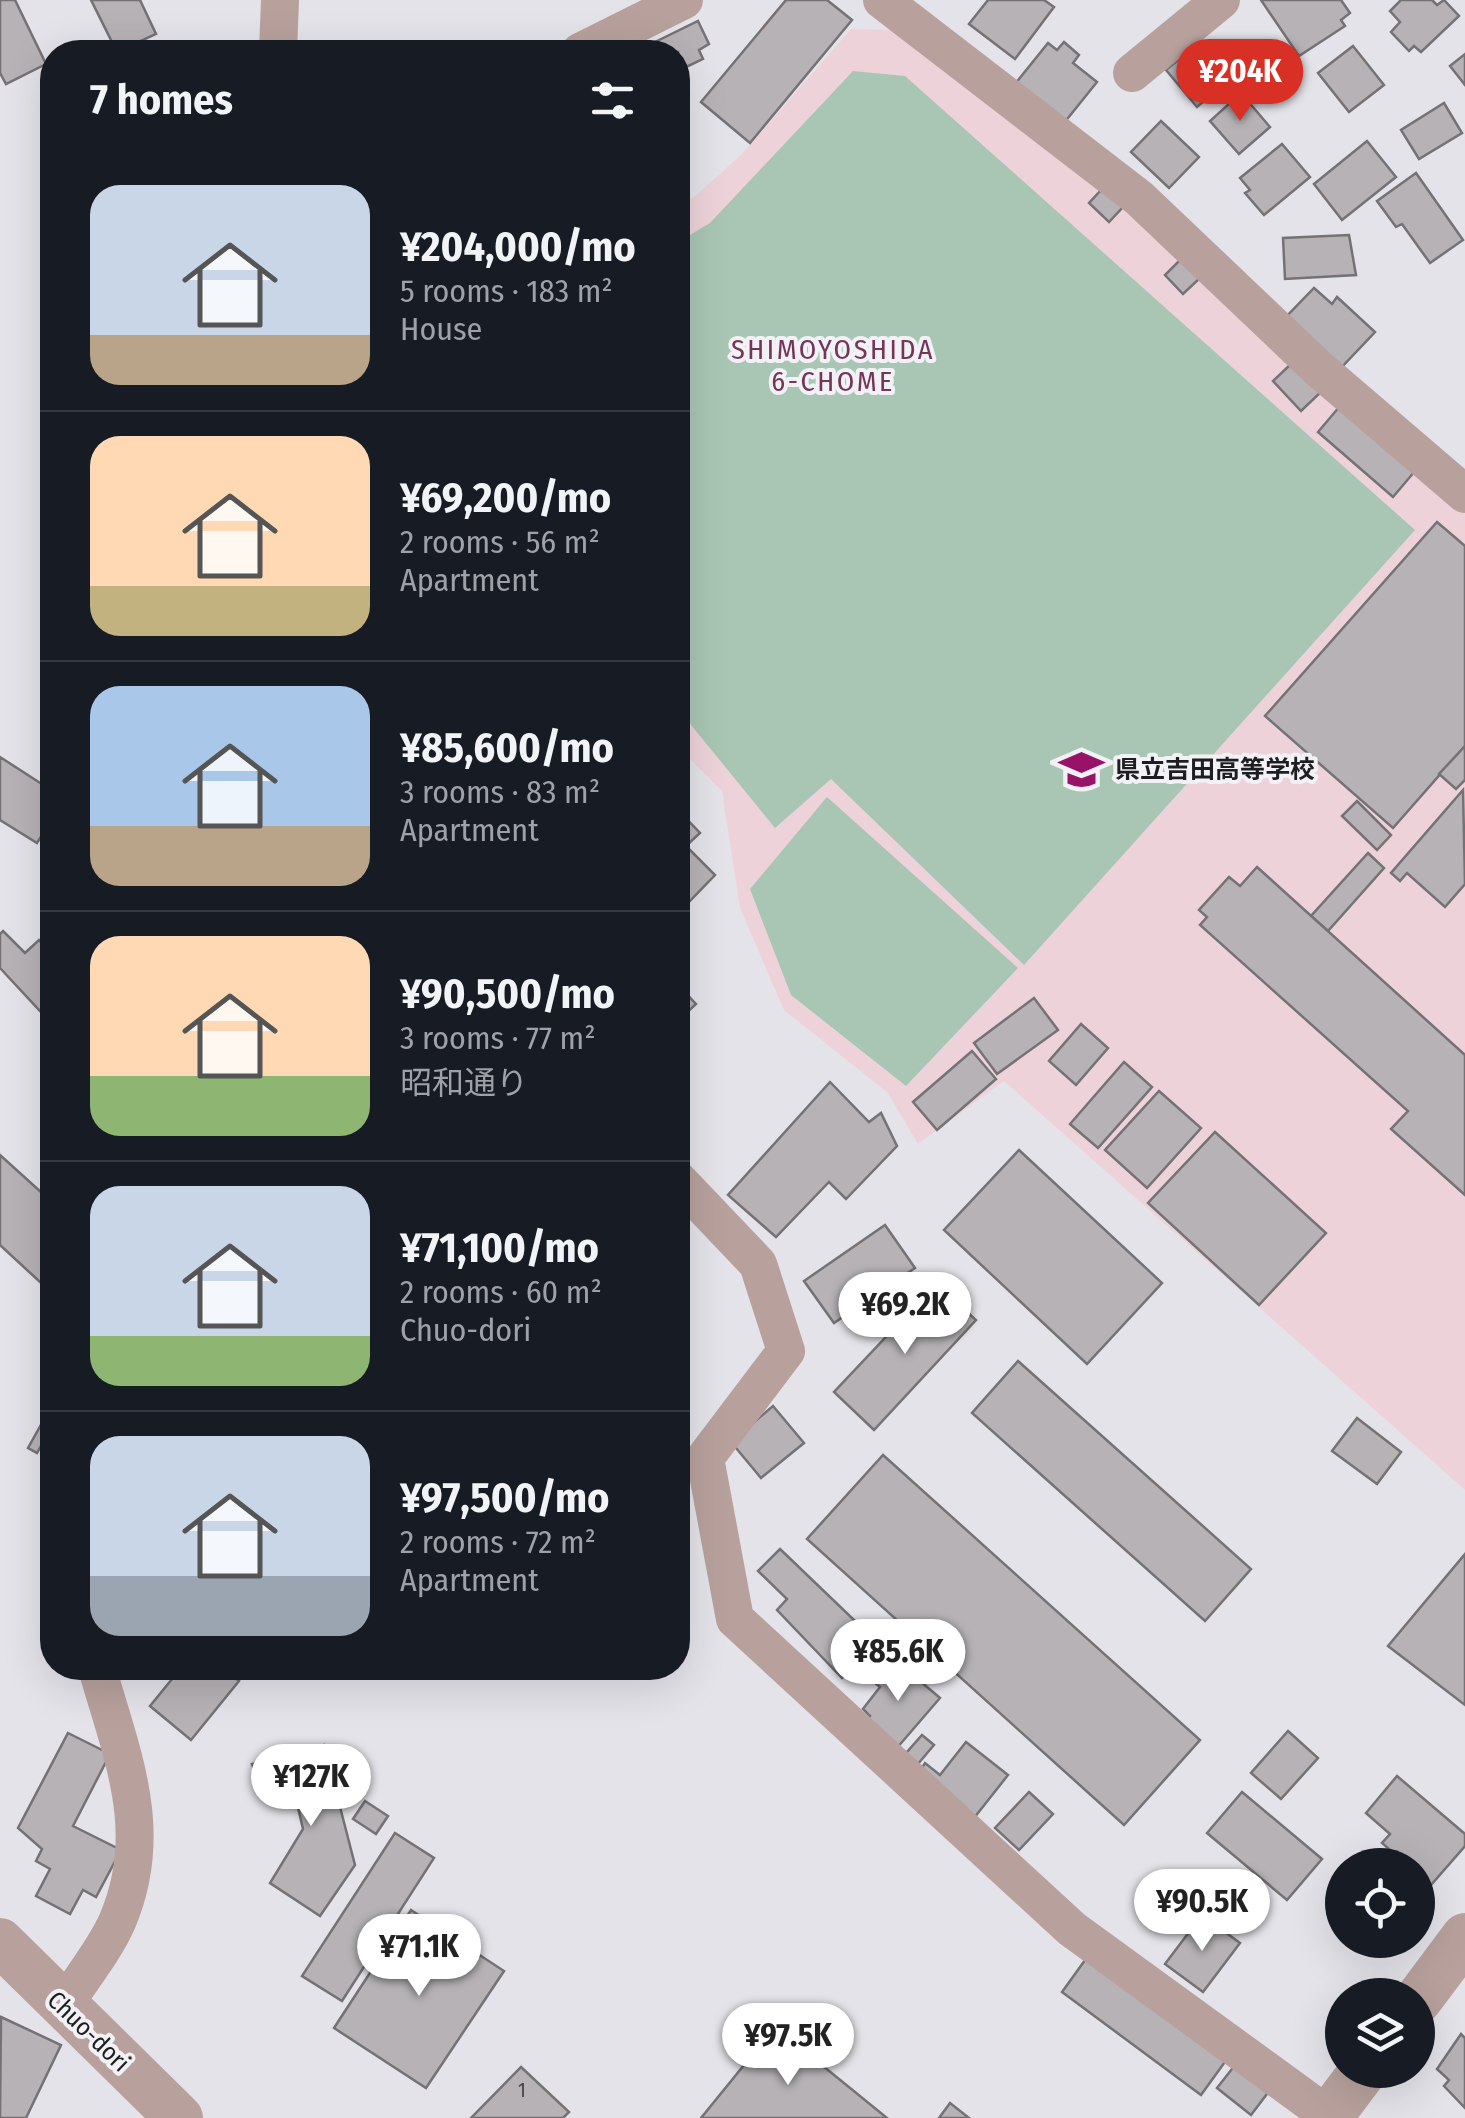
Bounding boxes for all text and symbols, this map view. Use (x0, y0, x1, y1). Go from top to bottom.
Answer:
pin: ¥204K (1170, 39, 1310, 124)
text: ¥204K (1198, 52, 1282, 90)
icon: filters (585, 73, 640, 128)
text: 7 homes (90, 75, 233, 125)
text: ¥204,000/mo (400, 222, 636, 272)
icon: home (170, 225, 290, 345)
text: 5 rooms · 183 m² (400, 272, 613, 310)
text: House (400, 310, 482, 348)
district label: SHIMOYOSHIDA 6-CHOME (731, 333, 935, 398)
text: ¥69,200/mo (400, 473, 611, 523)
icon: home (170, 476, 290, 596)
text: 2 rooms · 56 m² (400, 523, 600, 561)
text: Apartment (400, 561, 539, 599)
text: ¥85,600/mo (400, 723, 614, 773)
icon: home (170, 726, 290, 846)
school or university icon: 県立吉田高等学校 (1058, 745, 1106, 793)
place label: 県立吉田高等学校 (1115, 755, 1315, 785)
text: 3 rooms · 83 m² (400, 773, 600, 811)
text: Apartment (400, 811, 539, 849)
text: ¥90,500/mo (400, 969, 615, 1019)
icon: home (170, 976, 290, 1096)
text: 3 rooms · 77 m² (400, 1019, 596, 1057)
text: 昭和通り (400, 1064, 528, 1102)
text: ¥71,100/mo (400, 1223, 599, 1273)
icon: home (170, 1226, 290, 1346)
pin: ¥69.2K (824, 1272, 986, 1357)
text: 2 rooms · 60 m² (400, 1273, 602, 1311)
text: ¥69.2K (860, 1285, 950, 1323)
text: Chuo-dori (400, 1311, 531, 1349)
text: ¥97,500/mo (400, 1473, 610, 1523)
icon: home (170, 1476, 290, 1596)
text: 2 rooms · 72 m² (400, 1523, 596, 1561)
text: Apartment (400, 1561, 539, 1599)
pin: ¥85.6K (817, 1619, 979, 1704)
text: ¥85.6K (852, 1632, 944, 1670)
pin: ¥127K (241, 1744, 381, 1829)
text: ¥127K (273, 1757, 349, 1795)
map controls (1325, 1848, 1435, 2088)
button: locate (1325, 1848, 1435, 1958)
pin: ¥90.5K (1121, 1869, 1283, 1954)
text: ¥90.5K (1156, 1882, 1248, 1920)
pin: ¥71.1K (338, 1914, 500, 1999)
text: ¥71.1K (379, 1927, 459, 1965)
button: layers (1325, 1978, 1435, 2088)
street label: Chuo-dori (41, 1985, 136, 2078)
pin: ¥97.5K (707, 2003, 869, 2088)
text: ¥97.5K (744, 2016, 832, 2054)
house number: 1 (518, 2078, 526, 2102)

